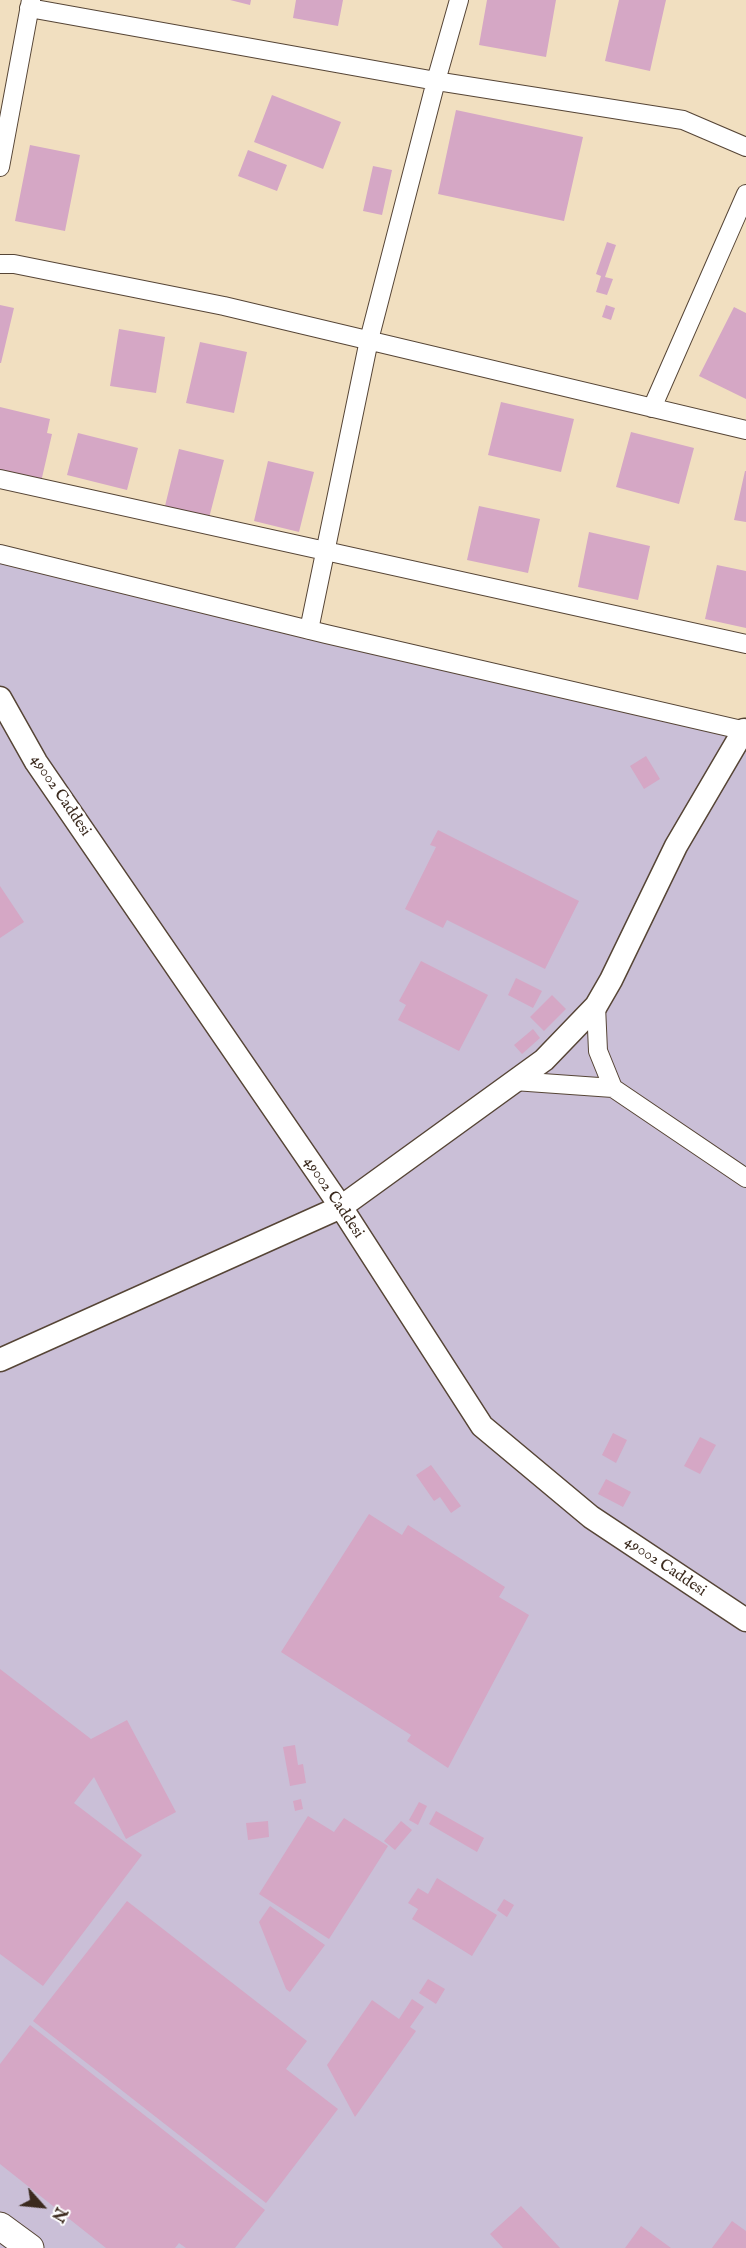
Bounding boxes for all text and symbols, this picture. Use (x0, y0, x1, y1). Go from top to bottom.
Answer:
street label: 49002 Caddesi (26, 752, 94, 840)
street label: 49002 Caddesi (299, 1154, 367, 1242)
street label: 49002 Caddesi (621, 1533, 709, 1601)
north arrow (12, 2176, 72, 2236)
text: N (46, 2203, 70, 2225)

